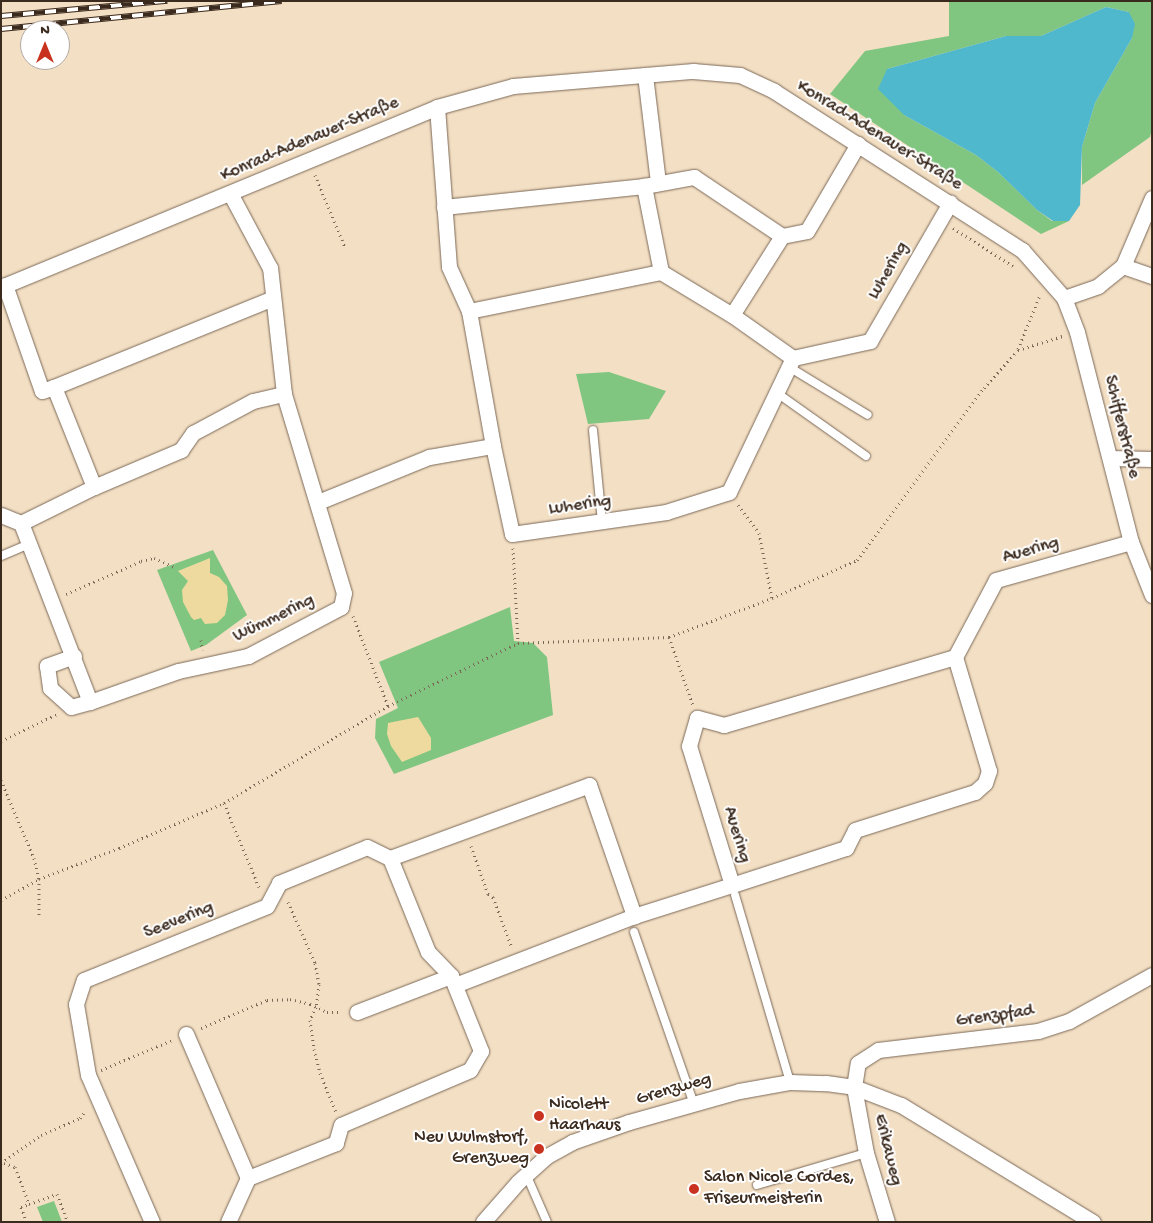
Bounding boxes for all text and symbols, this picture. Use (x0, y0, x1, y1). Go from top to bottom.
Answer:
north arrow (20, 20, 70, 70)
text: N (40, 22, 50, 39)
street label: Konrad-Adenauer-Straße (792, 76, 966, 196)
street label: Konrad-Adenauer-Straße (218, 93, 402, 187)
street label: Luhering (864, 238, 914, 304)
street label: Schifferstraße (1098, 373, 1144, 481)
street label: Luhering (547, 491, 613, 521)
street label: Auering (1000, 533, 1062, 569)
street label: Wümmering (230, 590, 318, 648)
street label: Auering (717, 804, 755, 866)
street label: Seevering (141, 897, 217, 945)
street label: Grenzpfad (955, 1001, 1035, 1033)
street label: Grenzweg (634, 1069, 714, 1111)
place label: Nicolett Haarhaus (549, 1095, 620, 1138)
marker: Nicolett Haarhaus (533, 1110, 545, 1122)
street label: Erikaweg (868, 1112, 906, 1188)
place label: Neu Wulmstorf, Grenzweg (414, 1128, 529, 1170)
marker: Neu Wulmstorf, Grenzweg (533, 1143, 545, 1155)
place label: Salon Nicole Cordes, Friseurmeisterin (704, 1168, 855, 1210)
marker: Salon Nicole Cordes, Friseurmeisterin (688, 1183, 700, 1195)

